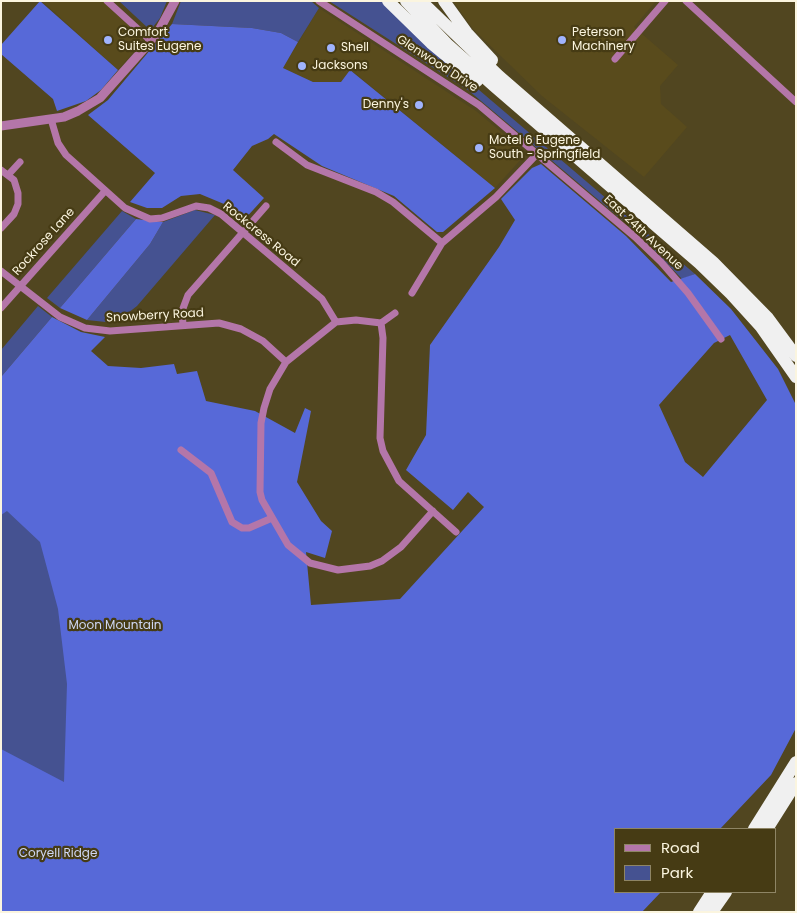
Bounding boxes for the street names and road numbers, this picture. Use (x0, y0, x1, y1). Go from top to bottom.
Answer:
street label: Glenwood Drive (394, 32, 480, 96)
street label: East 24th Avenue (600, 193, 686, 273)
street label: Rockcress Road (220, 200, 302, 270)
street label: Rockrose Lane (10, 205, 78, 279)
street label: Snowberry Road (106, 306, 204, 326)

